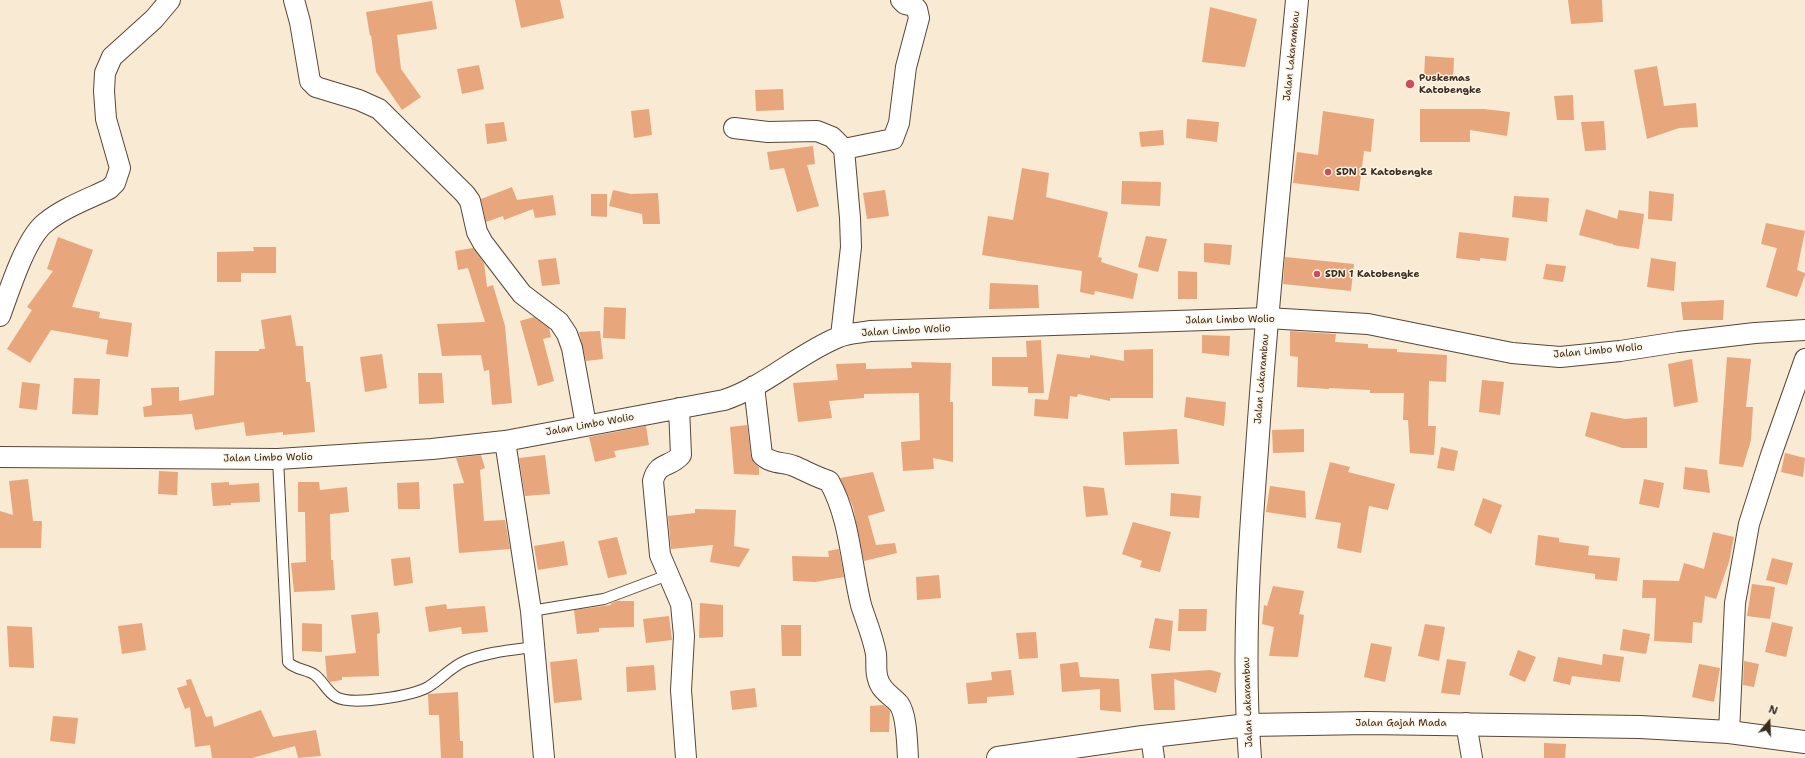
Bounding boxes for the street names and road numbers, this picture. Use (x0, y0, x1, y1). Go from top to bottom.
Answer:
street label: Jalan Lakarambau (1281, 10, 1303, 102)
street label: Jalan Limbo Wolio (1185, 313, 1275, 327)
street label: Jalan Limbo Wolio (861, 323, 951, 339)
street label: Jalan Lakarambau (1252, 333, 1272, 425)
street label: Jalan Limbo Wolio (1553, 341, 1643, 361)
street label: Jalan Limbo Wolio (545, 411, 635, 439)
street label: Jalan Limbo Wolio (223, 451, 313, 465)
street label: Jalan Lakarambau (1240, 657, 1256, 747)
street label: Jalan Gajah Mada (1355, 717, 1447, 729)

